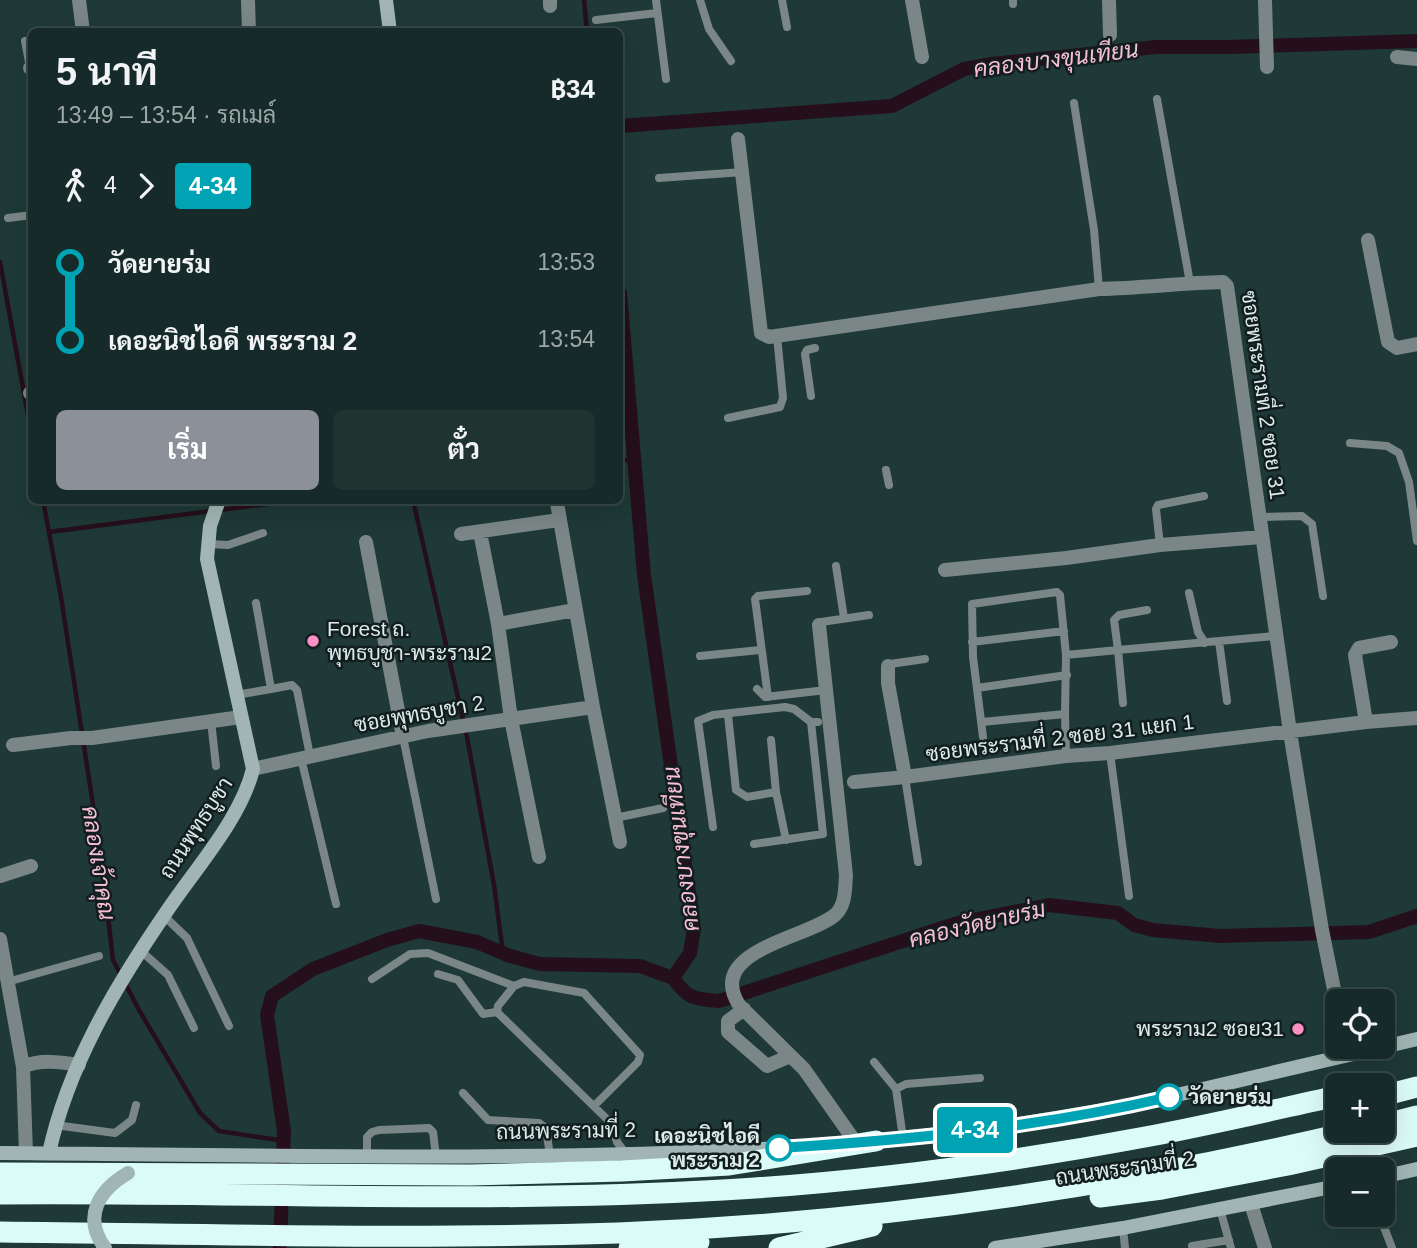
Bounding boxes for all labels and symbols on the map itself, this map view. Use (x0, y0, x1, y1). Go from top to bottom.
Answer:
water label: คลองบางขุนเทียน (972, 34, 1141, 85)
street label: ซอยพระรามที่ 2 ซอย 31 (1237, 288, 1297, 501)
place label: Forest ถ. พุทธบูชา-พระราม2 (327, 617, 492, 668)
marker: Forest ถ. พุทธบูชา-พระราม2 (305, 633, 321, 649)
street label: ซอยพุทธบูชา 2 (352, 691, 486, 740)
street label: ซอยพระรามที่ 2 ซอย 31 แยก 1 (923, 702, 1195, 765)
water label: คลองบางขุนเทียน (656, 764, 707, 933)
street label: ถนนพุทธบูชา (154, 773, 240, 885)
water label: คลองเจ้าคุณ (74, 804, 122, 922)
water label: คลองวัดยายร่ม (906, 895, 1048, 952)
place label: พระราม2 ซอย31 (1136, 1017, 1284, 1040)
marker: พระราม2 ซอย31 (1290, 1021, 1306, 1037)
marker: วัดยายร่ม (1156, 1084, 1182, 1110)
place label: วัดยายร่ม (1188, 1085, 1271, 1108)
line badge: 4-34 (926, 1107, 1024, 1153)
street label: ถนนพระรามที่ 2 (496, 1110, 636, 1143)
place label: เดอะนิชไอดี พระราม 2 (654, 1122, 760, 1171)
marker: เดอะนิชไอดี พระราม 2 (766, 1135, 792, 1161)
street label: ถนนพระรามที่ 2 (1053, 1138, 1196, 1189)

